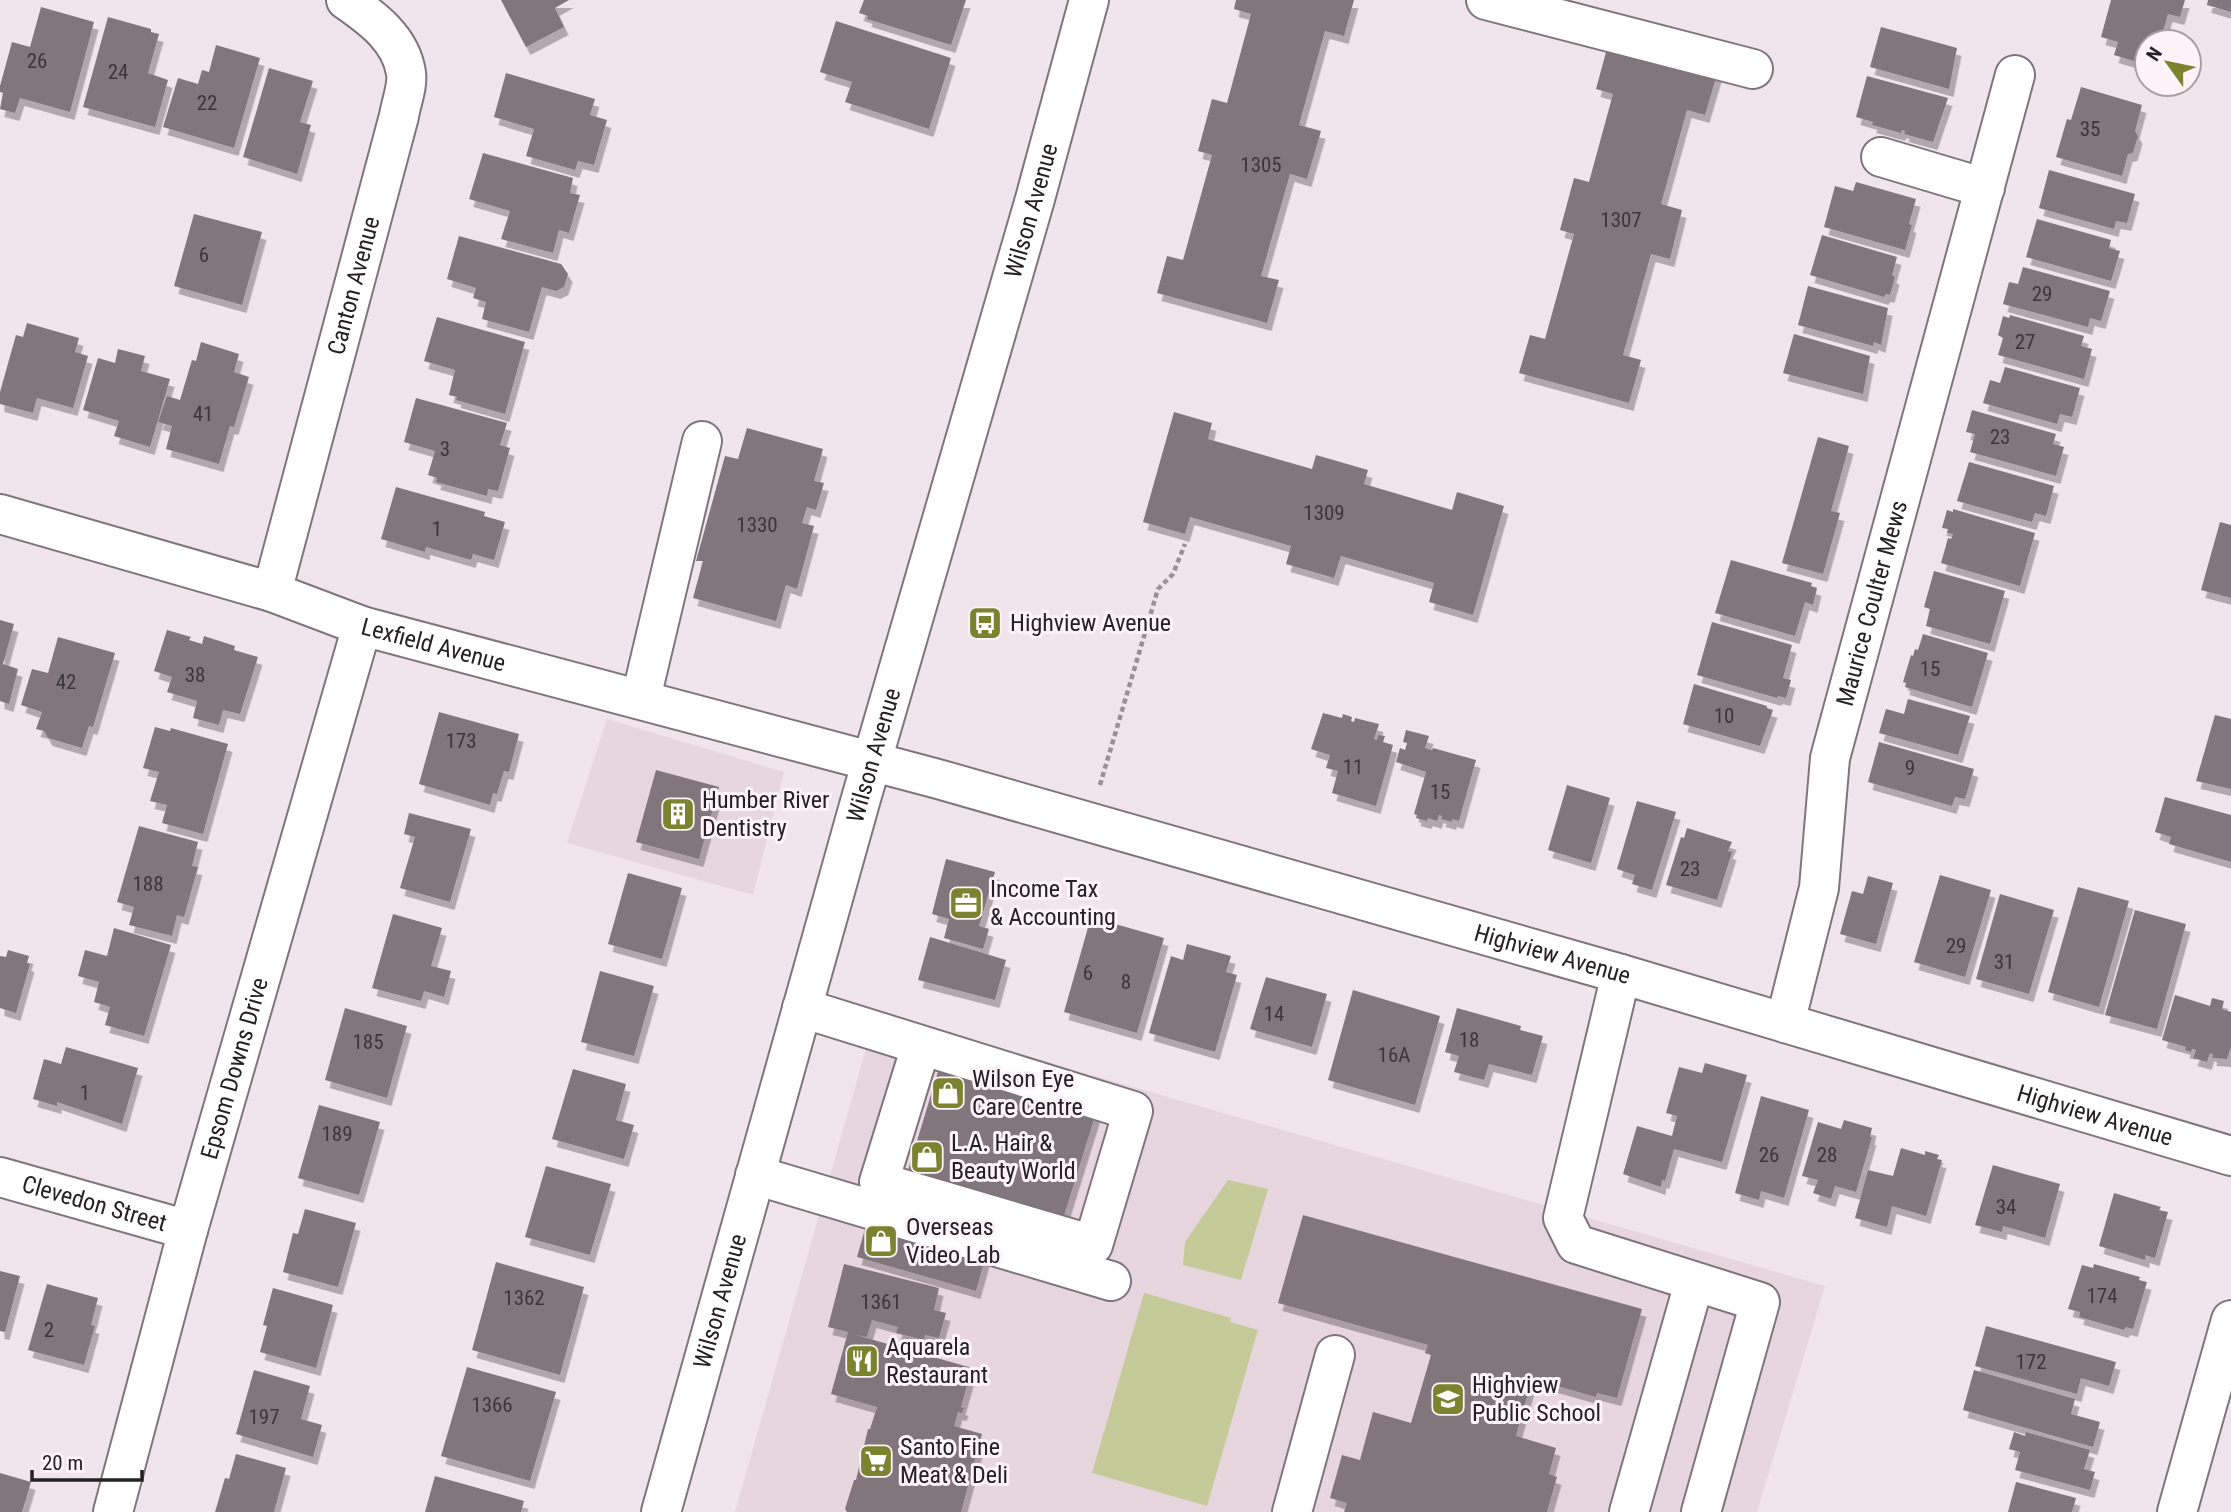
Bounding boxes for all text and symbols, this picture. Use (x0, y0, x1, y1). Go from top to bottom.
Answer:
north arrow (2133, 28, 2203, 98)
text: N (2141, 43, 2167, 65)
house number: 26 (27, 49, 47, 73)
house number: 24 (108, 60, 128, 84)
house number: 22 (197, 91, 217, 115)
house number: 35 (2080, 117, 2100, 141)
street label: Wilson Avenue (999, 140, 1063, 281)
house number: 1305 (1240, 153, 1282, 177)
house number: 1307 (1600, 208, 1642, 232)
street label: Canton Avenue (322, 214, 386, 358)
house number: 6 (199, 243, 209, 267)
house number: 29 (2032, 282, 2052, 306)
house number: 27 (2015, 330, 2035, 354)
house number: 41 (193, 402, 213, 426)
house number: 23 (1990, 425, 2010, 449)
house number: 3 (440, 437, 450, 461)
street label: Maurice Coulter Mews (1831, 497, 1913, 709)
house number: 1309 (1303, 501, 1345, 525)
house number: 1330 (736, 513, 778, 537)
house number: 1 (432, 517, 442, 541)
bus stop icon: Highview Avenue (966, 604, 1004, 642)
place label: Highview Avenue (1010, 609, 1171, 637)
street label: Lexfield Avenue (358, 612, 509, 678)
house number: 15 (1920, 657, 1940, 681)
house number: 38 (185, 663, 205, 687)
house number: 42 (56, 670, 76, 694)
street label: Wilson Avenue (841, 685, 906, 826)
house number: 10 (1714, 704, 1734, 728)
house number: 173 (445, 729, 477, 753)
house number: 11 (1343, 755, 1363, 779)
house number: 9 (1905, 756, 1915, 780)
house number: 15 (1430, 780, 1450, 804)
place label: Humber River Dentistry (702, 786, 829, 842)
building icon: Humber River Dentistry (659, 795, 697, 833)
house number: 23 (1680, 857, 1700, 881)
house number: 188 (132, 872, 164, 896)
place label: Income Tax & Accounting (990, 875, 1116, 931)
office icon: Income Tax & Accounting (947, 884, 985, 922)
street label: Highview Avenue (1471, 919, 1634, 990)
house number: 29 (1946, 934, 1966, 958)
house number: 31 (1994, 950, 2014, 974)
house number: 6 (1083, 961, 1093, 985)
house number: 8 (1121, 970, 1131, 994)
street label: Epsom Downs Drive (195, 974, 274, 1162)
house number: 14 (1264, 1002, 1284, 1026)
house number: 18 (1459, 1028, 1479, 1052)
house number: 185 (352, 1030, 384, 1054)
house number: 16A (1378, 1043, 1410, 1067)
place label: Wilson Eye Care Centre (972, 1065, 1083, 1121)
shop icon: Wilson Eye Care Centre (929, 1074, 967, 1112)
street label: Highview Avenue (2014, 1079, 2176, 1152)
house number: 1 (80, 1081, 90, 1105)
house number: 189 (321, 1122, 353, 1146)
place label: L.A. Hair & Beauty World (951, 1129, 1076, 1185)
shop icon: L.A. Hair & Beauty World (908, 1138, 946, 1176)
house number: 26 (1759, 1143, 1779, 1167)
house number: 28 (1817, 1143, 1837, 1167)
street label: Clevedon Street (19, 1170, 170, 1237)
house number: 34 (1996, 1195, 2016, 1219)
place label: Overseas Video Lab (906, 1213, 1000, 1269)
shop icon: Overseas Video Lab (862, 1222, 900, 1260)
street label: Wilson Avenue (688, 1231, 752, 1372)
house number: 174 (2086, 1284, 2118, 1308)
house number: 1362 (503, 1286, 545, 1310)
house number: 1361 (860, 1290, 902, 1314)
house number: 2 (44, 1318, 54, 1342)
place label: Aquarela Restaurant (886, 1333, 988, 1389)
restaurant icon: Aquarela Restaurant (843, 1342, 881, 1380)
house number: 172 (2015, 1350, 2047, 1374)
place label: Highview Public School (1472, 1371, 1601, 1427)
school or university icon: Highview Public School (1429, 1380, 1467, 1418)
house number: 1366 (471, 1393, 513, 1417)
house number: 197 (248, 1405, 280, 1429)
place label: Santo Fine Meat & Deli (900, 1433, 1008, 1489)
scale bar (32, 1438, 142, 1482)
supermarket icon: Santo Fine Meat & Deli (857, 1442, 895, 1480)
text: 20 m (42, 1451, 83, 1475)

